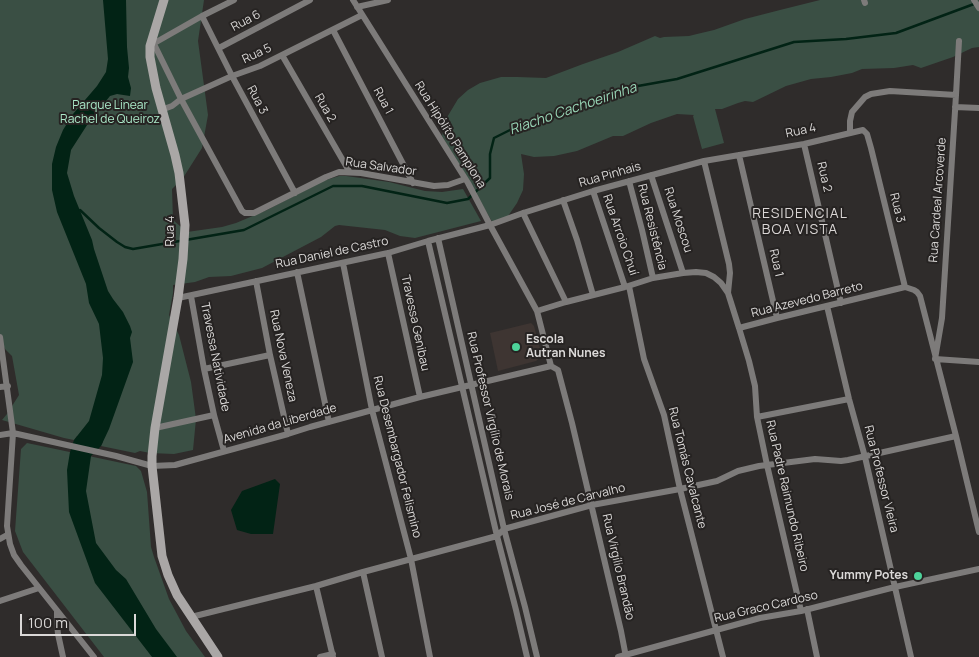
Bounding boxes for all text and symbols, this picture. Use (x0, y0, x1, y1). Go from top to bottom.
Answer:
street label: Rua 6 (229, 7, 263, 35)
street label: Rua 5 (240, 41, 274, 67)
street label: Rua Hipólito Pamplona (411, 79, 489, 191)
water label: Riacho Cachoeirinha (507, 79, 639, 139)
street label: Rua 3 (244, 83, 270, 117)
street label: Rua 1 (370, 85, 396, 117)
street label: Rua 2 (311, 91, 339, 125)
park label: Parque Linear Rachel de Queiroz (60, 99, 160, 127)
street label: Rua 4 (784, 121, 818, 141)
street label: Rua Cardeal Arcoverde (926, 137, 950, 263)
street label: Rua Salvador (345, 155, 417, 179)
street label: Rua Pinhais (577, 159, 643, 191)
street label: Rua 2 (814, 160, 834, 194)
street label: Rua Resistência (634, 182, 670, 272)
street label: Rua Moscou (661, 186, 695, 254)
street label: Rua 3 (886, 192, 908, 224)
street label: Rua Arroio Chuí (599, 193, 641, 277)
district label: RESIDENCIAL BOA VISTA (751, 206, 849, 238)
street label: Rua 4 (164, 216, 178, 246)
street label: Rua Daniel de Castro (274, 234, 390, 272)
street label: Rua 1 (766, 248, 786, 278)
street label: Travessa Genibau (398, 274, 432, 372)
street label: Rua Azevedo Barreto (750, 279, 864, 321)
street label: Travessa Natividade (197, 301, 233, 413)
street label: Rua Nova Veneza (266, 309, 300, 403)
street label: Rua Professor Virgílio de Morais (464, 330, 516, 502)
place label: Escola Autran Nunes (526, 333, 605, 361)
marker: Escola Autran Nunes (510, 341, 522, 353)
street label: Rua Desembargador Felismino (370, 374, 424, 540)
street label: Avenida da Liberdade (222, 401, 338, 447)
street label: Rua Tomás Cavalcante (665, 406, 709, 530)
street label: Rua Padre Raimundo Ribeiro (763, 419, 811, 573)
street label: Rua Professor Vieira (861, 424, 901, 534)
street label: Rua José de Carvalho (509, 481, 627, 523)
street label: Rua Virgílio Brandão (599, 512, 637, 622)
place label: Yummy Potes (830, 569, 908, 583)
marker: Yummy Potes (912, 570, 924, 582)
street label: Rua Graco Cardoso (713, 588, 819, 626)
scale bar (22, 604, 139, 636)
text: 100 m (28, 612, 68, 633)

